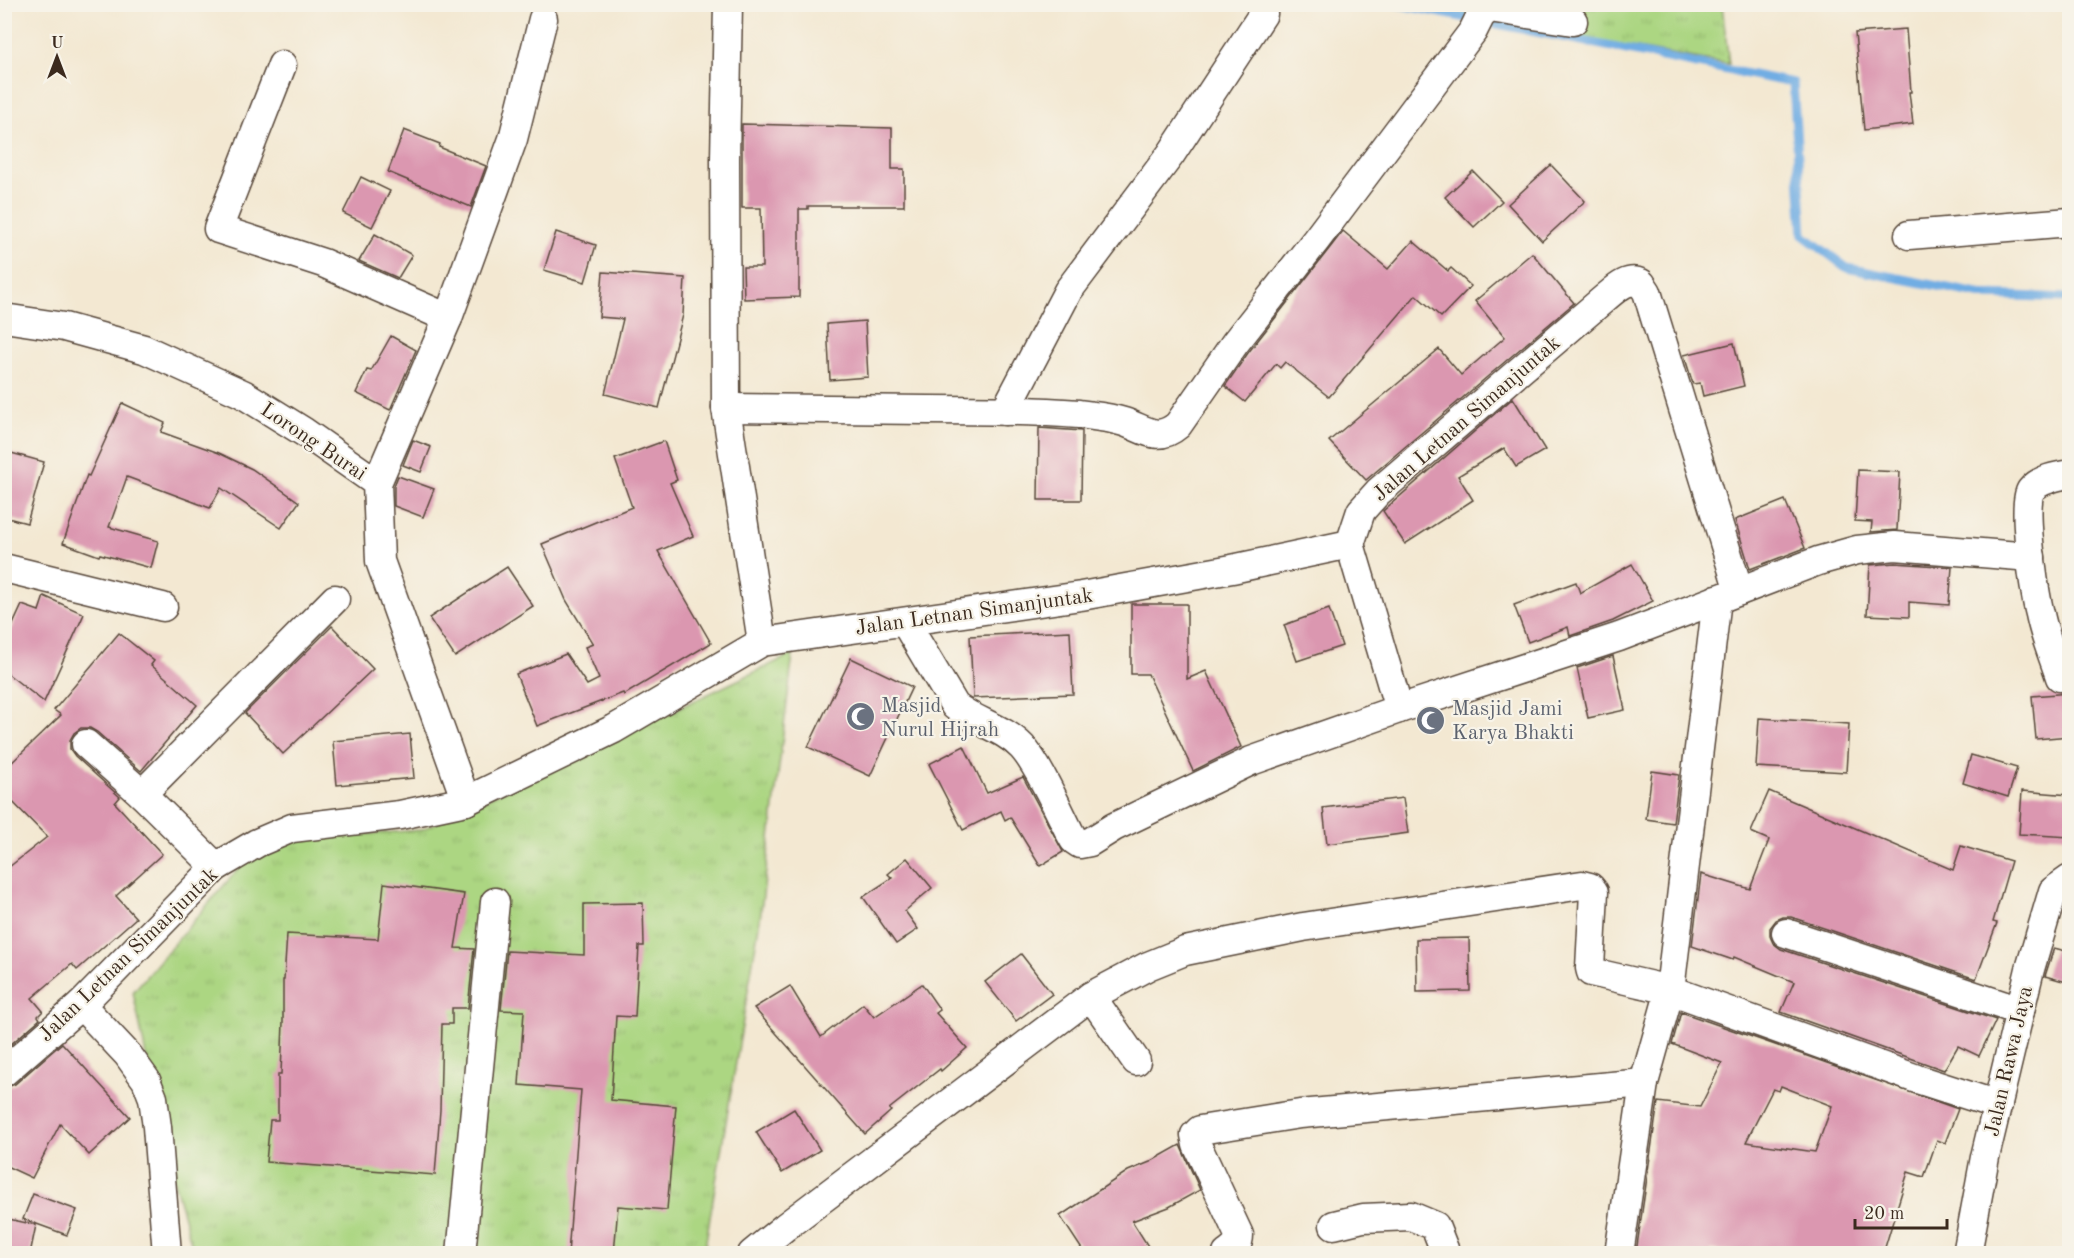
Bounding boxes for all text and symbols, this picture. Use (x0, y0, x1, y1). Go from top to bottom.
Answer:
north arrow (27, 27, 87, 87)
text: U (51, 36, 64, 52)
street label: Jalan Letnan Simanjuntak (1370, 332, 1564, 506)
street label: Lorong Burai (257, 399, 370, 485)
street label: Jalan Letnan Simanjuntak (854, 585, 1095, 640)
place label: Masjid Nurul Hijrah (881, 696, 999, 741)
place label: Masjid Jami Karya Bhakti (1452, 699, 1574, 744)
mosque icon: Masjid Nurul Hijrah (844, 701, 876, 733)
mosque icon: Masjid Jami Karya Bhakti (1415, 704, 1447, 736)
street label: Jalan Letnan Simanjuntak (35, 864, 223, 1046)
street label: Jalan Rawa Jaya (1982, 984, 2037, 1139)
scale bar (1855, 1192, 1946, 1230)
text: 20 m (1864, 1205, 1904, 1223)

